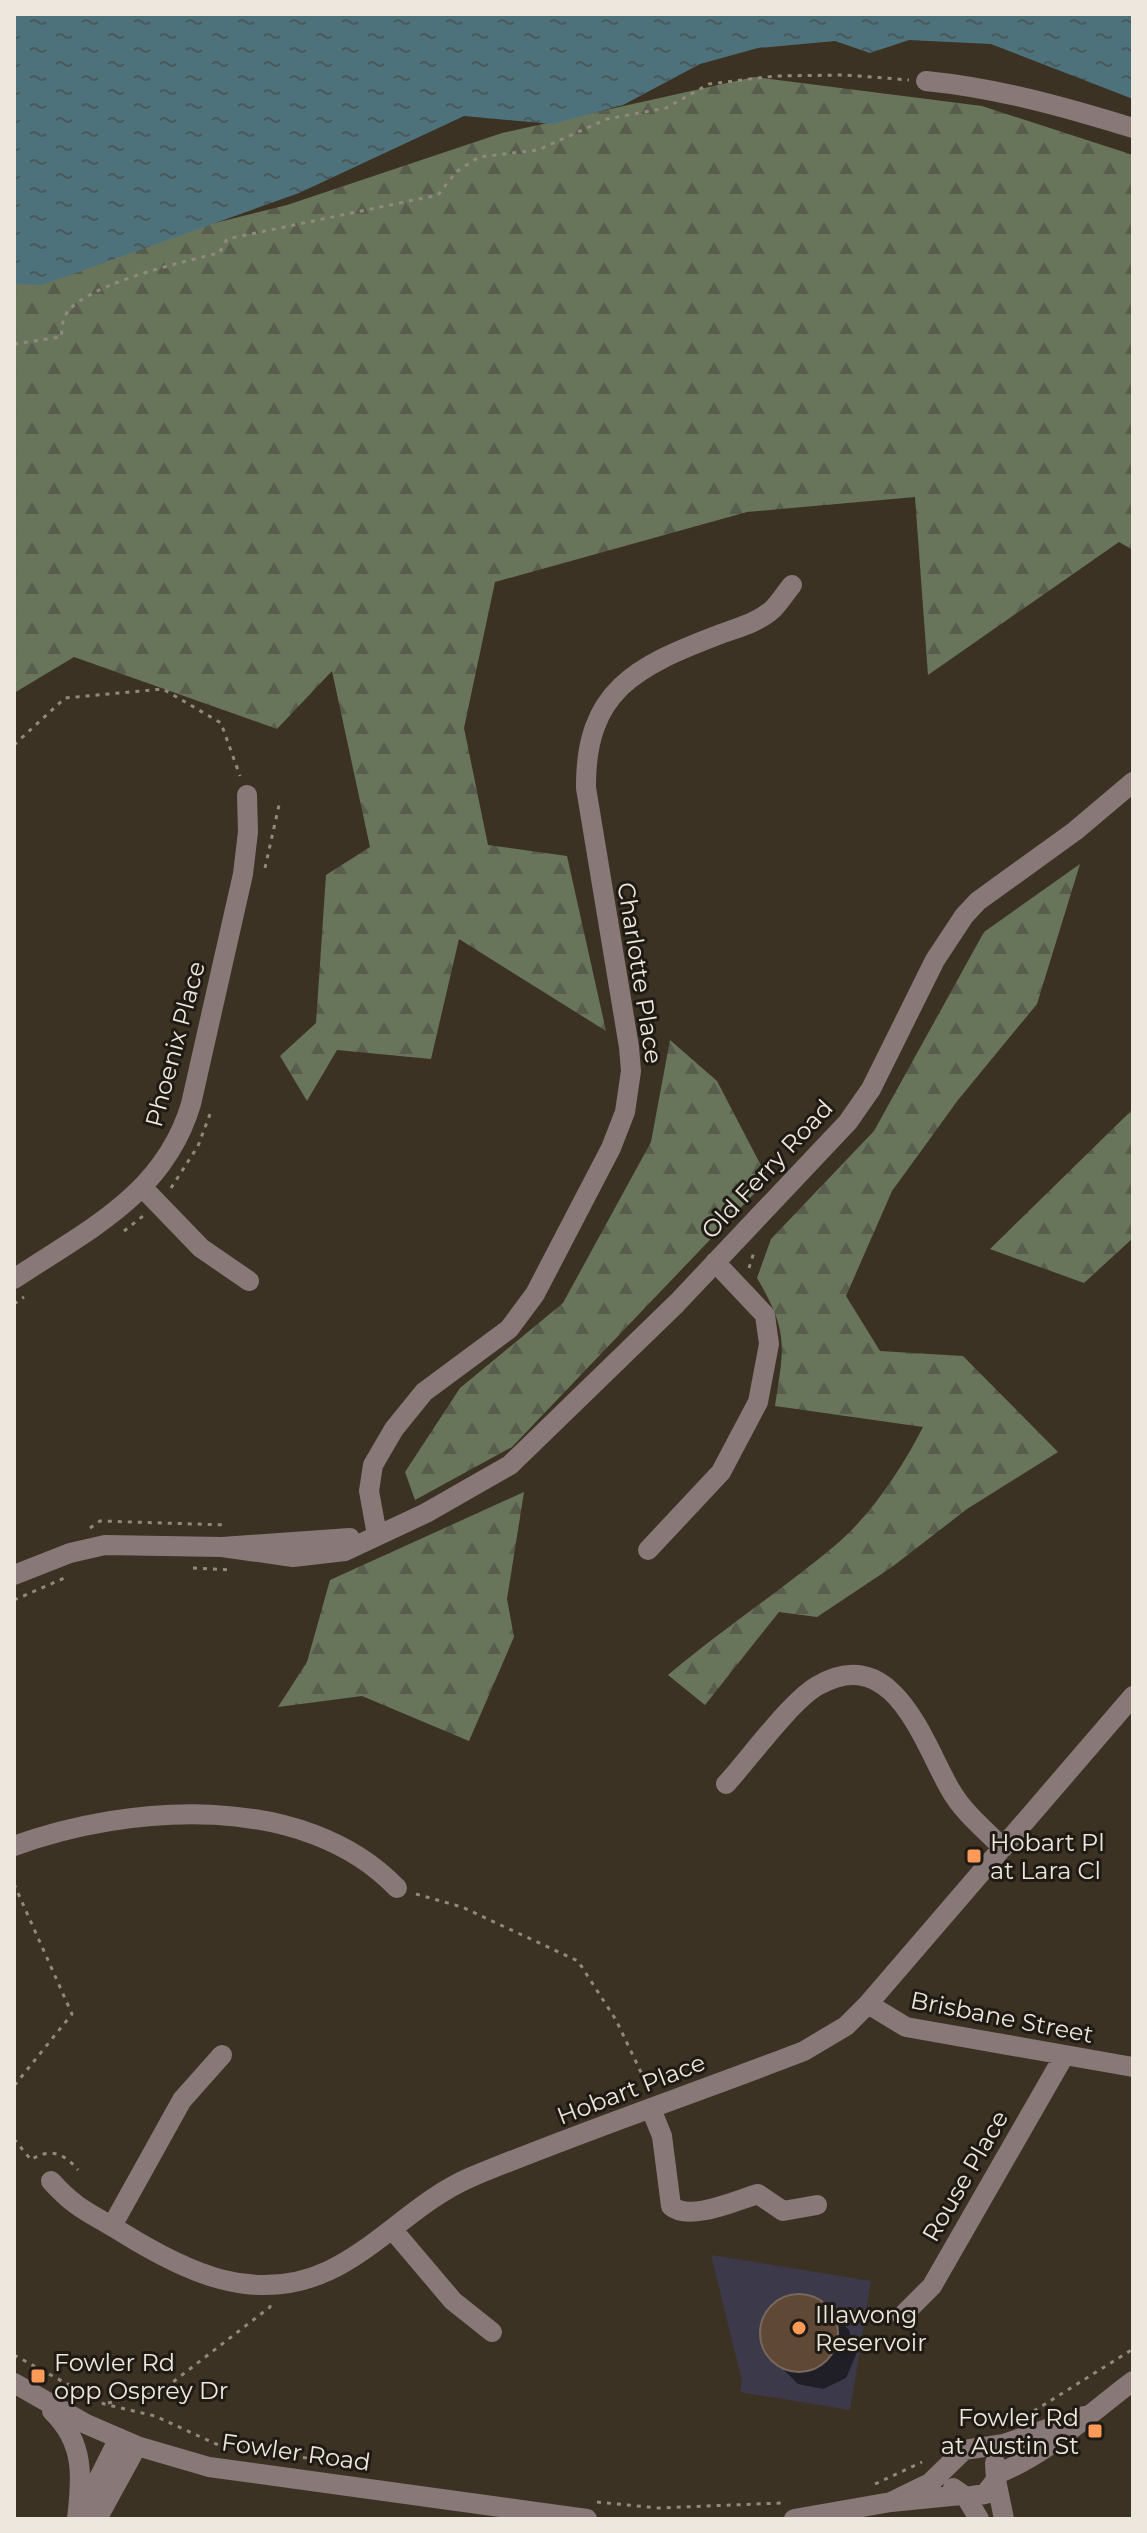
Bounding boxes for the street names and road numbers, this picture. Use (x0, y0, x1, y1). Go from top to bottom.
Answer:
street label: Charlotte Place (611, 880, 669, 1066)
street label: Phoenix Place (139, 958, 211, 1130)
street label: Old Ferry Road (695, 1094, 839, 1244)
street label: Brisbane Street (908, 1985, 1096, 2049)
street label: Hobart Place (553, 2047, 709, 2131)
street label: Rouse Place (916, 2105, 1014, 2247)
street label: Fowler Road (220, 2427, 372, 2477)

